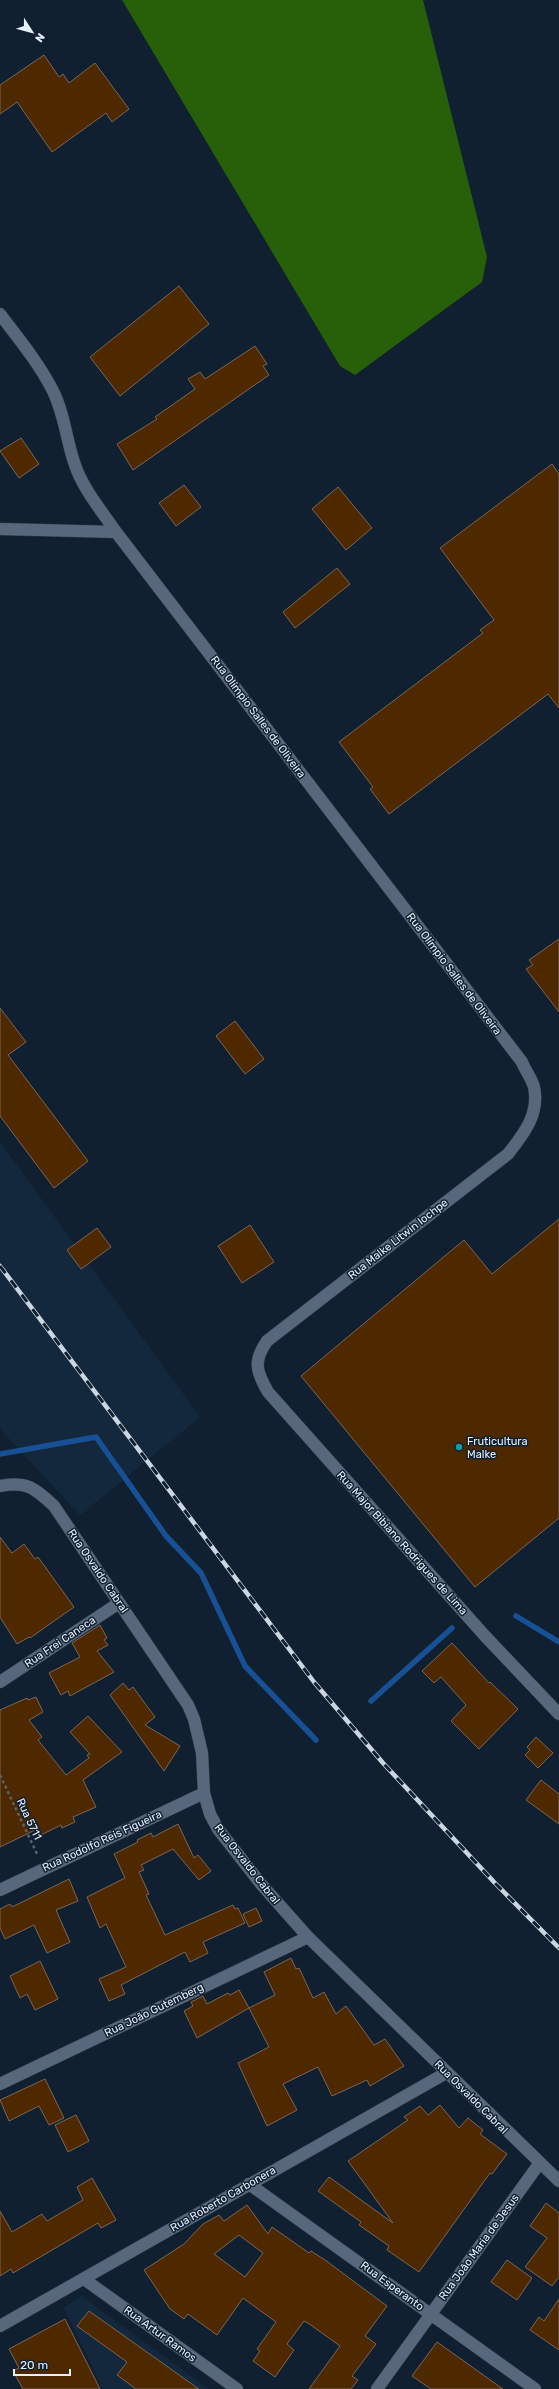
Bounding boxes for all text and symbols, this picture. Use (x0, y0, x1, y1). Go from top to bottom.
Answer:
north arrow (12, 12, 52, 52)
text: N (32, 31, 47, 45)
street label: Rua Olímpio Salles de Oliveira (208, 654, 308, 780)
street label: Rua Olímpio Salles de Oliveira (404, 911, 504, 1037)
street label: Rua Malke Litwin Iochpe (345, 1196, 451, 1282)
place label: Fruticultura Malke (467, 1435, 528, 1461)
marker: Fruticultura Malke (454, 1442, 464, 1452)
street label: Rua Major Bibiano Rodrigues de Lima (334, 1468, 470, 1618)
street label: Rua Osvaldo Cabral (65, 1527, 131, 1615)
street label: Rua Frei Caneca (22, 1613, 98, 1671)
street label: Rua 5711 (14, 1796, 44, 1842)
street label: Rua Rodolfo Reis Figueira (40, 1808, 164, 1874)
street label: Rua Osvaldo Cabral (212, 1821, 282, 1907)
street label: Rua João Gutemberg (102, 1980, 206, 2040)
street label: Rua Osvaldo Cabral (432, 2058, 510, 2136)
street label: Rua Roberto Carbonera (168, 2163, 278, 2235)
street label: Rua João Maria de Jesus (436, 2191, 522, 2303)
street label: Rua Esperanto (358, 2259, 426, 2313)
street label: Rua Artur Ramos (121, 2303, 199, 2365)
scale bar (14, 2351, 70, 2377)
text: 20 m (20, 2358, 48, 2372)

